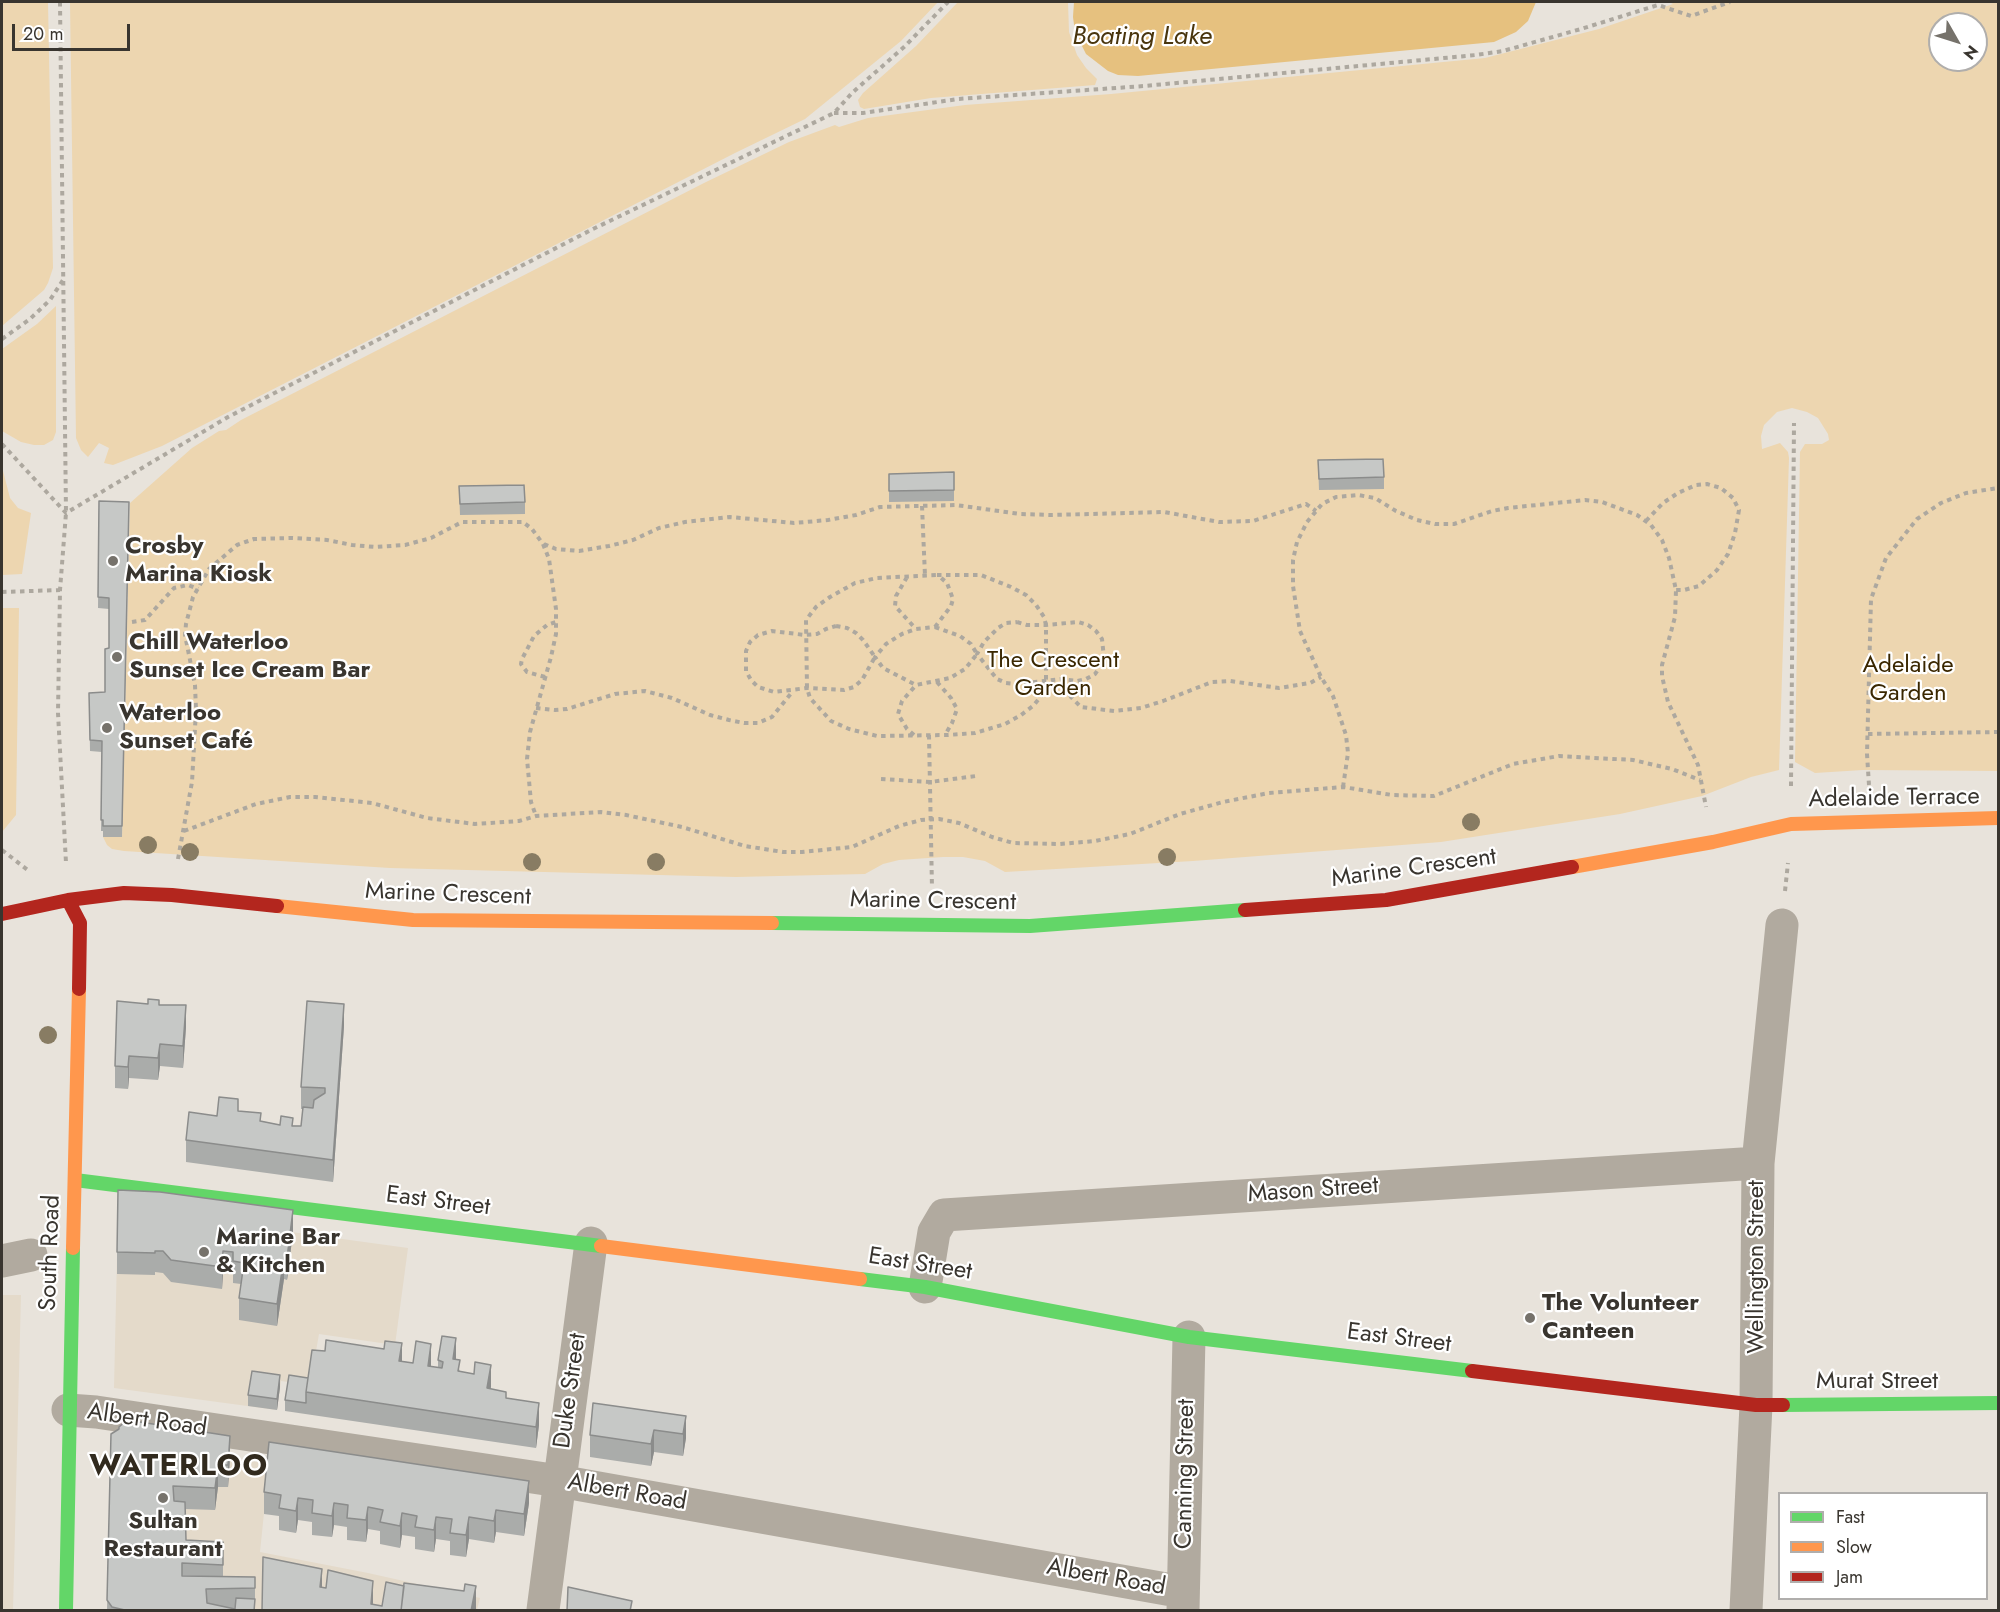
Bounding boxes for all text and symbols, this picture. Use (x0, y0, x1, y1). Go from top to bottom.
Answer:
scale bar (15, 12, 134, 50)
north arrow (1928, 12, 1988, 72)
text: 20 m (23, 21, 63, 47)
water label: Boating Lake (1072, 22, 1212, 54)
text: N (1958, 40, 1984, 65)
place label: Crosby Marina Kiosk (125, 533, 272, 589)
marker: Crosby Marina Kiosk (106, 554, 120, 568)
place label: Chill Waterloo Sunset Ice Cream Bar (129, 629, 370, 685)
park label: The Crescent Garden (987, 647, 1119, 703)
marker: Chill Waterloo Sunset Ice Cream Bar (110, 650, 124, 664)
park label: Adelaide Garden (1862, 652, 1954, 708)
place label: Waterloo Sunset Café (119, 700, 253, 756)
marker: Waterloo Sunset Café (100, 721, 114, 735)
street label: Adelaide Terrace (1808, 783, 1980, 815)
street label: Marine Crescent (1330, 843, 1498, 895)
street label: Marine Crescent (364, 878, 532, 912)
street label: Marine Crescent (850, 886, 1016, 918)
street label: Mason Street (1247, 1172, 1379, 1210)
street label: Wellington Street (1743, 1180, 1771, 1354)
street label: East Street (384, 1181, 492, 1223)
street label: South Road (35, 1194, 67, 1312)
place label: Marine Bar & Kitchen (216, 1224, 340, 1280)
street label: East Street (866, 1243, 974, 1287)
marker: Marine Bar & Kitchen (197, 1245, 211, 1259)
place label: The Volunteer Canteen (1542, 1290, 1699, 1346)
marker: The Volunteer Canteen (1523, 1311, 1537, 1325)
street label: East Street (1345, 1318, 1453, 1360)
street label: Duke Street (549, 1332, 593, 1450)
street label: Murat Street (1816, 1368, 1938, 1396)
street label: Albert Road (85, 1398, 209, 1444)
street label: Canning Street (1170, 1399, 1202, 1549)
district label: WATERLOO (89, 1450, 269, 1486)
street label: Albert Road (565, 1468, 689, 1518)
marker: Sultan Restaurant (156, 1491, 170, 1505)
legend (1778, 1492, 1988, 1600)
text: Fast (1836, 1504, 1865, 1530)
place label: Sultan Restaurant (104, 1508, 222, 1564)
text: Slow (1836, 1534, 1872, 1560)
street label: Albert Road (1044, 1553, 1168, 1603)
text: Jam (1836, 1564, 1863, 1590)

